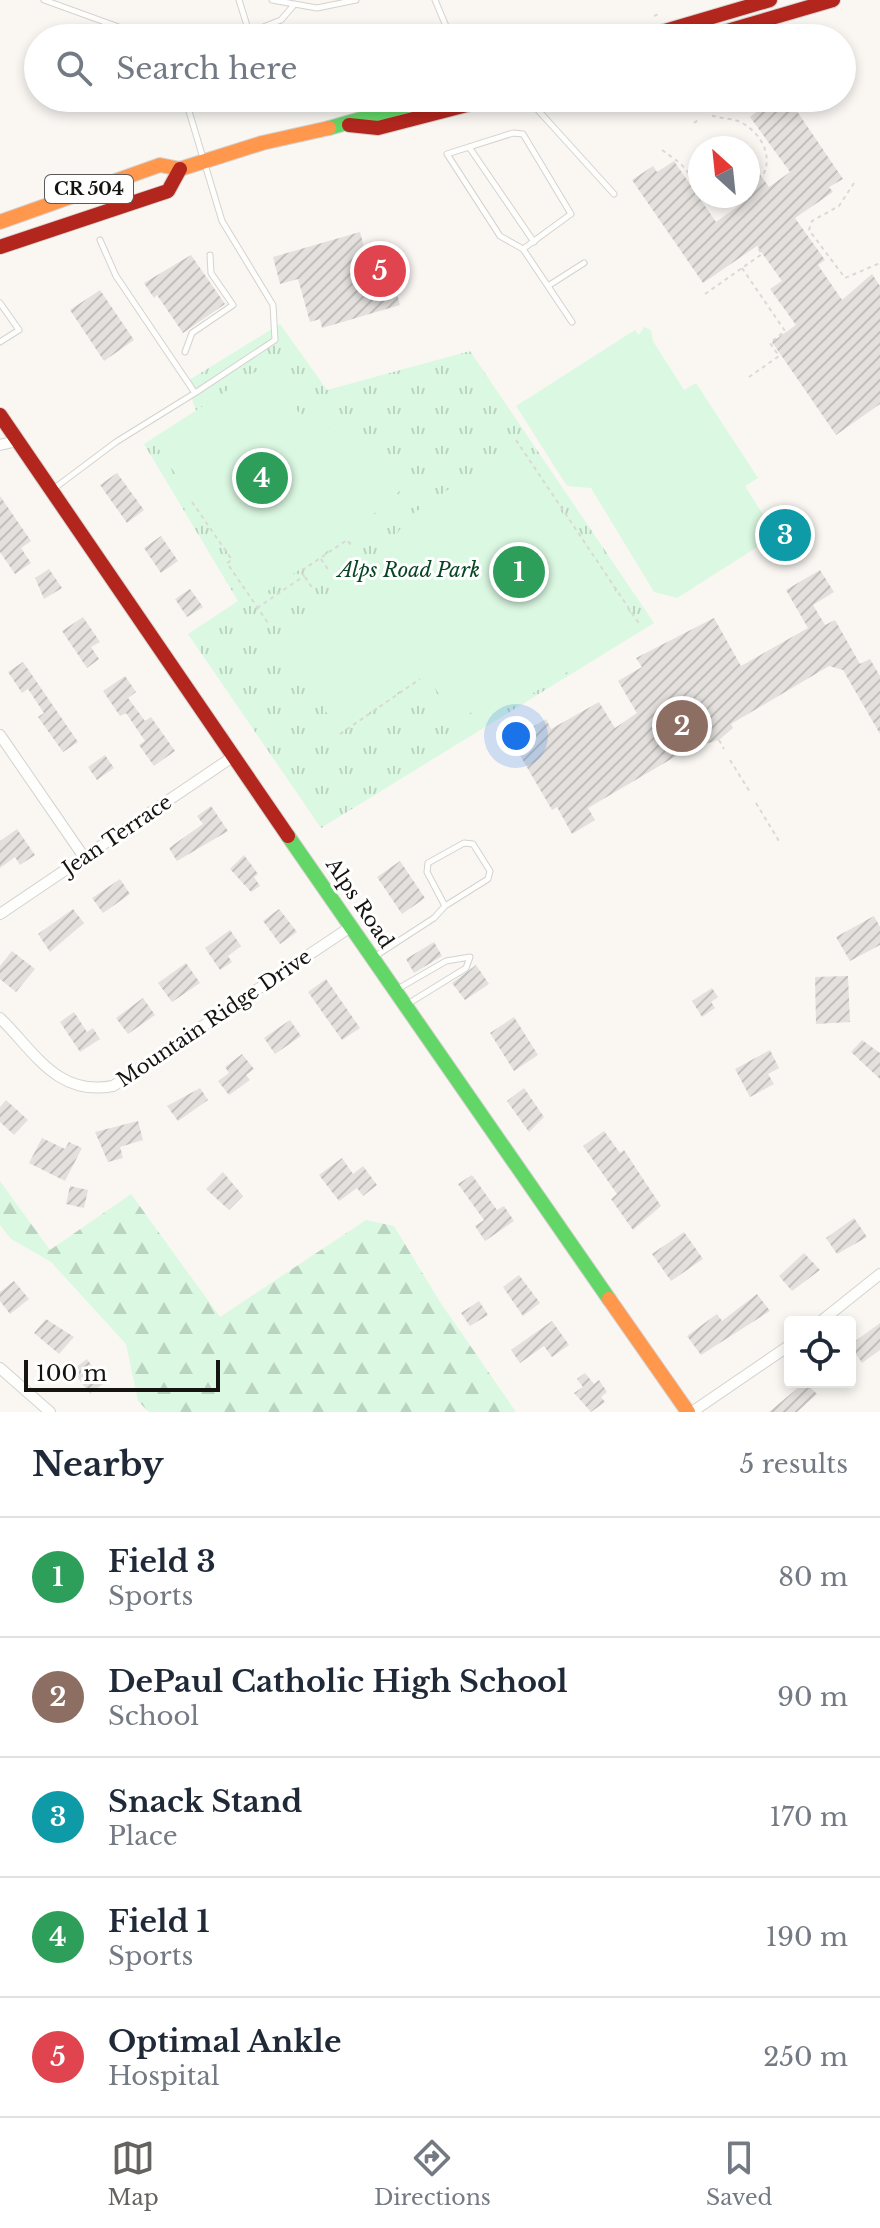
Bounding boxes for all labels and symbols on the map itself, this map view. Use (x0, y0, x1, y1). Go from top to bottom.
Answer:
north arrow (688, 136, 760, 208)
road number: CR 504 (45, 175, 133, 203)
pin: 5 (354, 241, 406, 301)
pin: 4 (236, 448, 288, 508)
pin: 3 (759, 505, 811, 565)
pin: 1 (493, 542, 545, 602)
park label: Alps Road Park (335, 558, 480, 582)
pin: 2 (656, 696, 708, 756)
your location (496, 716, 536, 756)
street label: Jean Terrace (55, 790, 176, 882)
street label: Alps Road (321, 853, 399, 953)
street label: Mountain Ridge Drive (112, 944, 316, 1092)
scale bar (24, 1356, 220, 1392)

